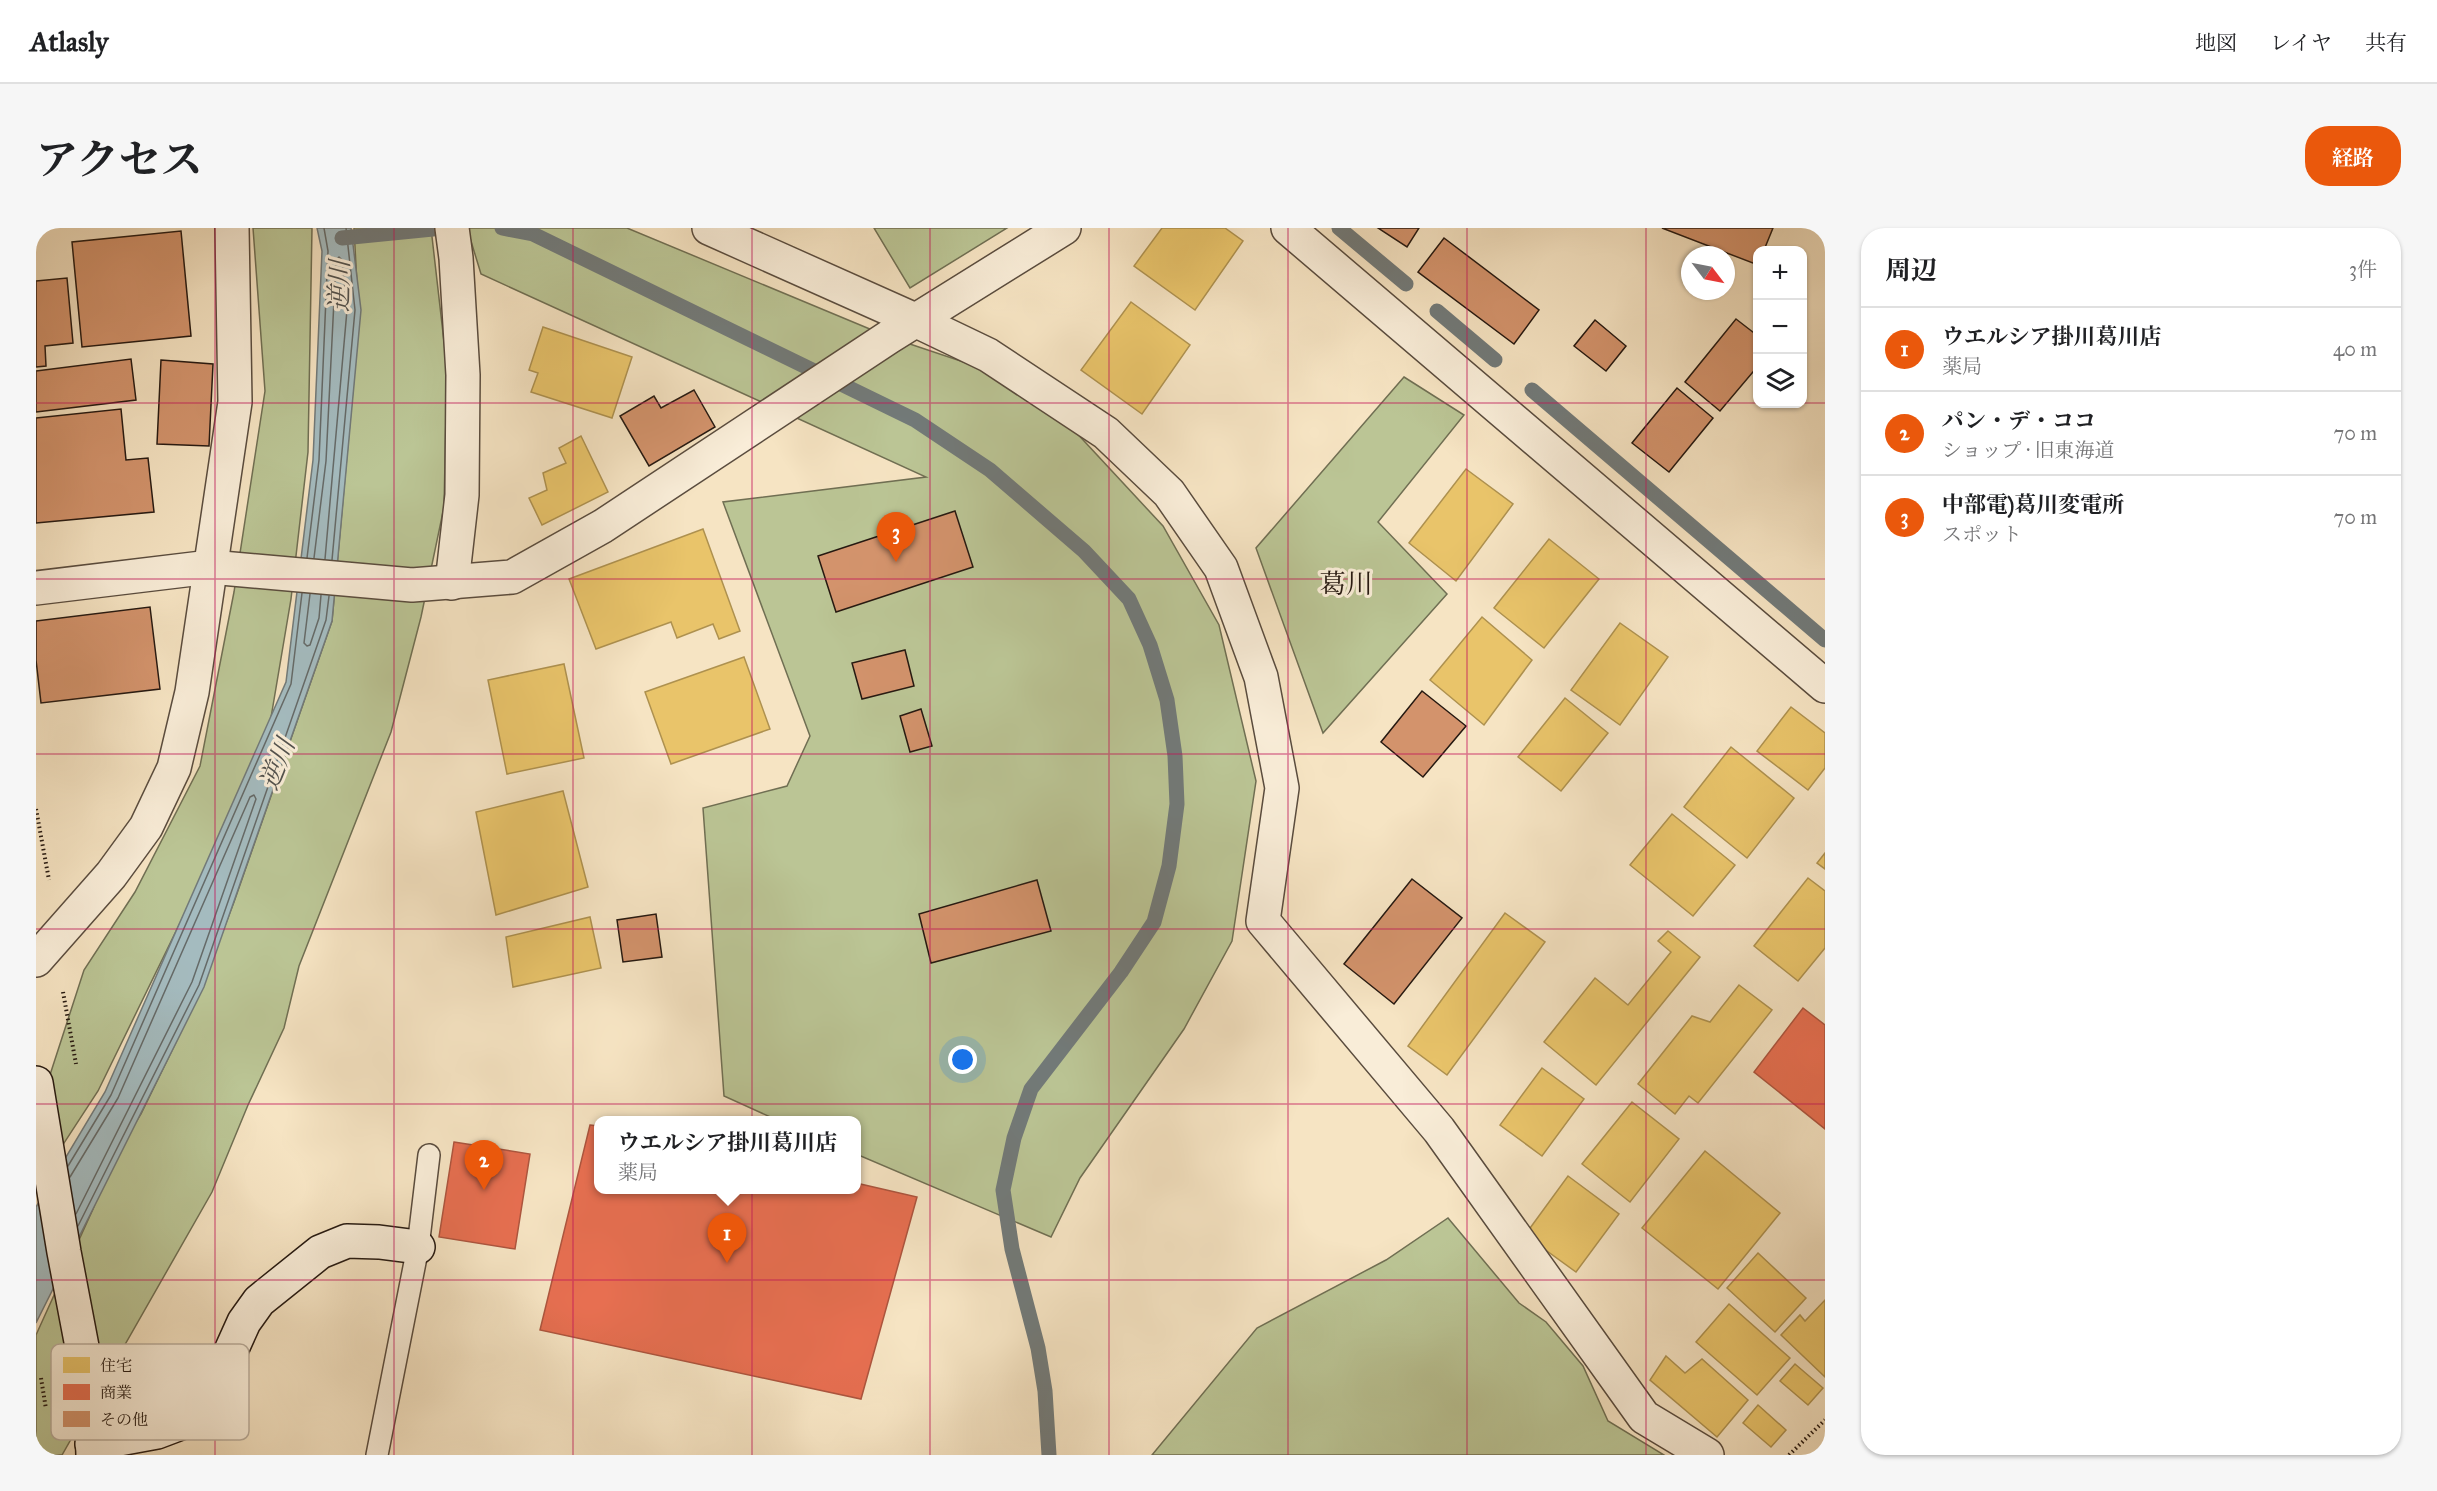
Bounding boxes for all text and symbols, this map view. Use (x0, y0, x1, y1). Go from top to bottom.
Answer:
text: Atlasly (30, 24, 108, 59)
text: 地図 (2195, 30, 2237, 56)
text: レイヤ (2270, 30, 2332, 56)
text: 共有 (2365, 30, 2407, 56)
button: 経路 (2305, 126, 2401, 186)
text: アクセス (36, 134, 203, 186)
north arrow (1681, 246, 1735, 300)
map controls (1753, 246, 1807, 408)
button: + (1753, 246, 1807, 300)
text: 周辺 (1885, 254, 1937, 286)
water label: 逆川 (323, 257, 356, 312)
text: 3件 (2349, 257, 2377, 281)
button: − (1753, 300, 1807, 354)
text: ウエルシア掛川葛川店 (1942, 323, 2161, 350)
text: 1 (1901, 337, 1908, 361)
text: 40 m (2333, 337, 2377, 361)
button: layers (1753, 354, 1807, 408)
text: 薬局 (1942, 354, 1982, 378)
text: パン・デ・ココ (1942, 407, 2096, 434)
text: 2 (1900, 421, 1909, 445)
text: 70 m (2334, 421, 2377, 445)
text: ショップ · 旧東海道 (1942, 438, 2115, 462)
text: 中部電)葛川変電所 (1942, 491, 2124, 518)
text: 3 (1901, 505, 1909, 529)
text: 70 m (2334, 505, 2377, 529)
pin: 3 (876, 512, 916, 562)
text: スポット (1942, 522, 2022, 546)
district label: 葛川 (1319, 567, 1373, 600)
water label: 逆川 (252, 731, 303, 794)
your location (948, 1045, 977, 1074)
popup (594, 1116, 861, 1194)
text: ウエルシア掛川葛川店 (618, 1129, 837, 1156)
pin: 2 (464, 1140, 504, 1190)
text: 薬局 (618, 1160, 658, 1184)
pin: 1 (708, 1214, 746, 1263)
legend (51, 1344, 249, 1440)
text: 住宅 (100, 1356, 132, 1375)
text: 商業 (100, 1383, 132, 1402)
text: その他 (100, 1410, 148, 1429)

